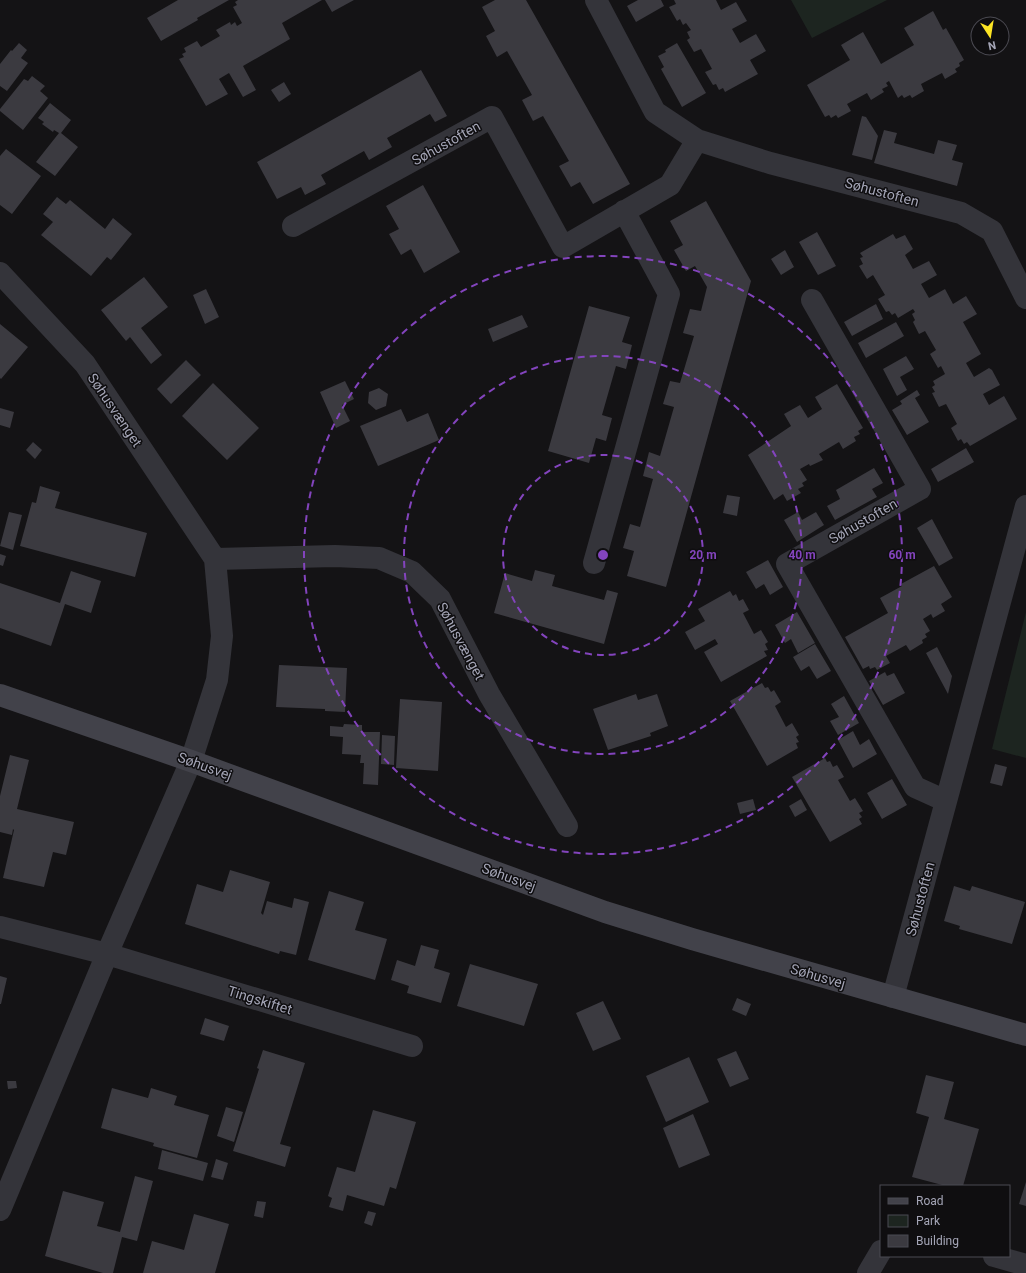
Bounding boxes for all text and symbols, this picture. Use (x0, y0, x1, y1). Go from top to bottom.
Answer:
north arrow (970, 16, 1010, 56)
text: N (987, 38, 997, 53)
street label: Søhustoften (409, 118, 483, 168)
street label: Søhustoften (843, 174, 921, 210)
street label: Søhusvænget (85, 370, 146, 450)
street label: Søhustoften (826, 495, 900, 547)
centre of rings (596, 548, 610, 562)
text: 20 m (689, 548, 717, 562)
text: 40 m (788, 548, 816, 562)
text: 60 m (888, 548, 916, 562)
street label: Søhusvænget (434, 600, 488, 683)
street label: Søhusvej (176, 749, 234, 783)
street label: Søhusvej (480, 860, 538, 894)
street label: Søhustoften (902, 860, 938, 938)
street label: Søhusvej (789, 961, 847, 991)
street label: Tingskiftet (226, 983, 295, 1017)
legend (880, 1185, 1010, 1257)
text: Road (916, 1194, 944, 1208)
text: Park (916, 1214, 941, 1228)
text: Building (916, 1234, 959, 1248)

